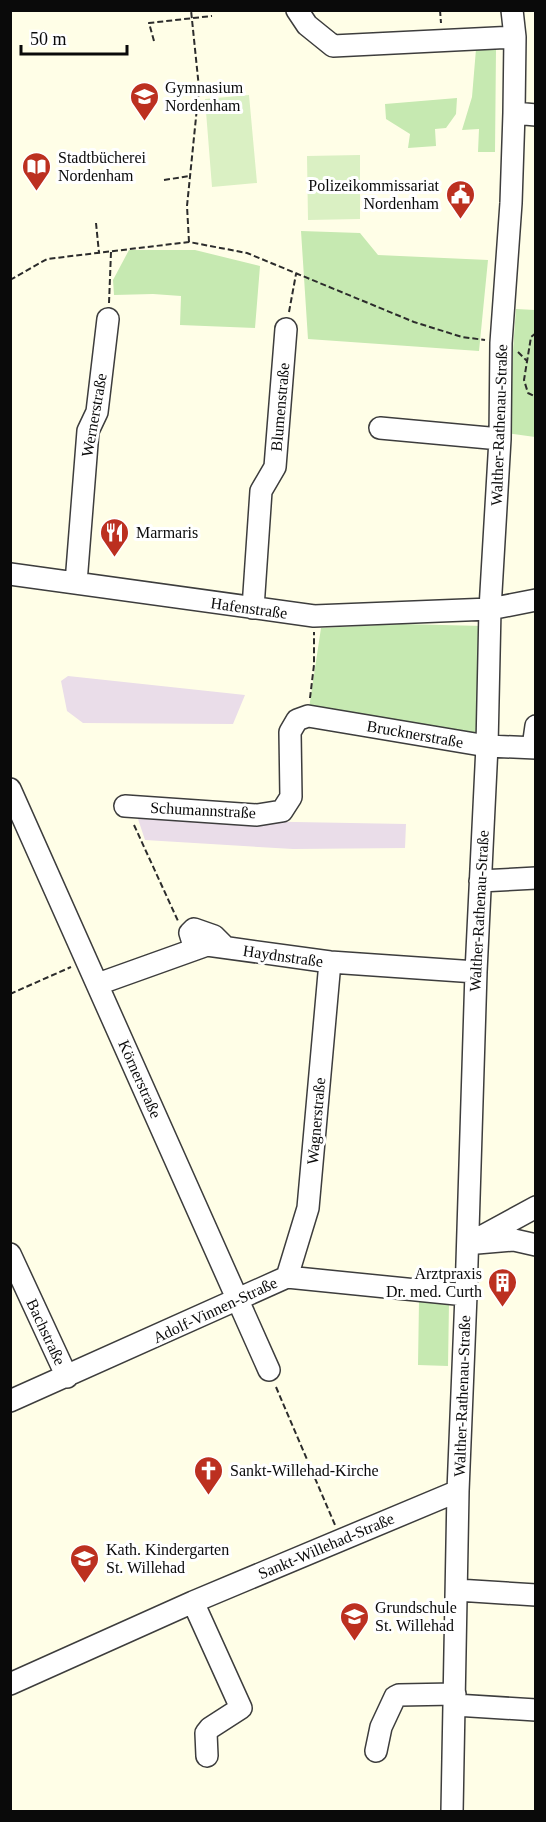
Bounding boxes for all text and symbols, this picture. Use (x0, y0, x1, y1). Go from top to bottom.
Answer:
scale bar (21, 18, 128, 56)
text: 50 m (30, 29, 67, 49)
place label: Gymnasium Nordenham (165, 79, 244, 114)
school or university icon: Gymnasium Nordenham (128, 80, 160, 122)
place label: Stadtbücherei Nordenham (58, 149, 147, 184)
library icon: Stadtbücherei Nordenham (21, 150, 53, 192)
place label: Polizeikommissariat Nordenham (308, 177, 440, 212)
public building icon: Polizeikommissariat Nordenham (444, 178, 476, 220)
street label: Walther-Rathenau-Straße (488, 344, 510, 506)
street label: Blumenstraße (268, 362, 292, 452)
street label: Wernerstraße (78, 372, 110, 458)
restaurant icon: Marmaris (99, 516, 131, 558)
place label: Marmaris (136, 524, 198, 541)
street label: Hafenstraße (210, 594, 288, 622)
street label: Brucknerstraße (365, 717, 465, 751)
street label: Schumannstraße (150, 799, 256, 821)
street label: Walther-Rathenau-Straße (466, 830, 492, 992)
street label: Haydnstraße (242, 942, 324, 971)
street label: Körnerstraße (115, 1037, 165, 1121)
street label: Wagnerstraße (304, 1077, 329, 1165)
place label: Arztpraxis Dr. med. Curth (386, 1265, 482, 1300)
building icon: Arztpraxis Dr. med. Curth (487, 1266, 519, 1308)
street label: Adolf-Vinnen-Straße (150, 1274, 280, 1346)
street label: Bachstraße (23, 1296, 69, 1368)
street label: Walther-Rathenau-Straße (451, 1315, 473, 1477)
church icon: Sankt-Willehad-Kirche (193, 1454, 225, 1496)
place label: Sankt-Willehad-Kirche (230, 1462, 379, 1479)
street label: Sankt-Willehad-Straße (255, 1510, 397, 1582)
place label: Kath. Kindergarten St. Willehad (106, 1541, 229, 1576)
school or university icon: Kath. Kindergarten St. Willehad (69, 1542, 101, 1584)
place label: Grundschule St. Willehad (375, 1599, 457, 1634)
school or university icon: Grundschule St. Willehad (338, 1600, 370, 1642)

